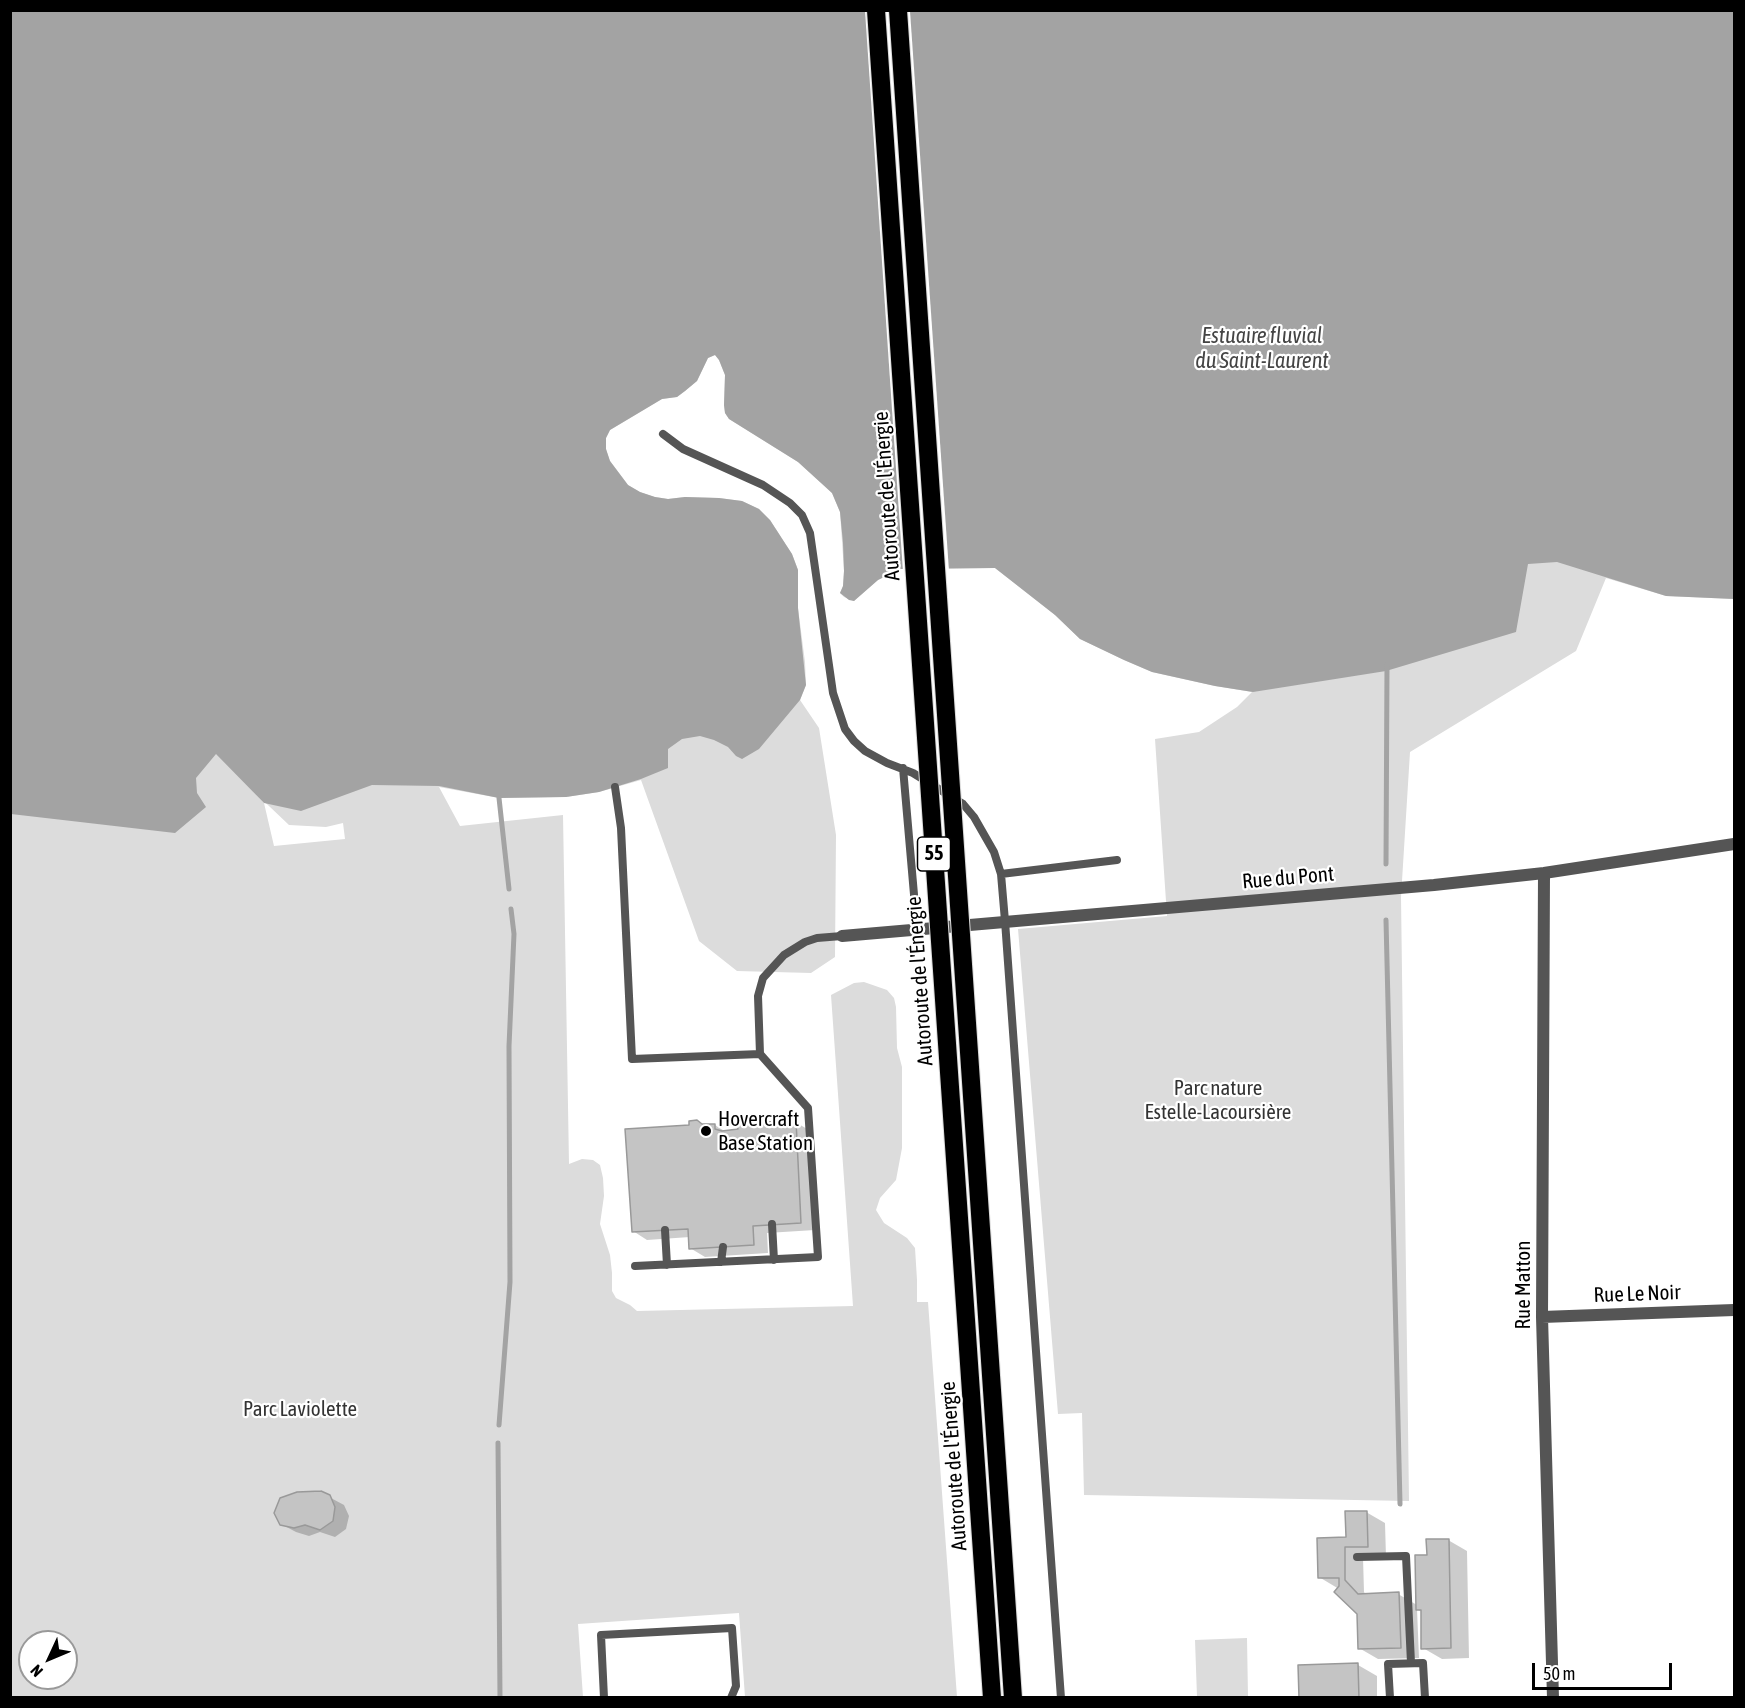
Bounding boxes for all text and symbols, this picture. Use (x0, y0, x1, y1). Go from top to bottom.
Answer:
water label: Estuaire fluvial du Saint-Laurent (1195, 323, 1329, 374)
street label: Autoroute de l'Énergie (869, 411, 905, 581)
road number: 55 (918, 837, 950, 871)
street label: Rue du Pont (1241, 861, 1335, 895)
street label: Autoroute de l'Énergie (902, 896, 938, 1066)
park label: Parc nature Estelle-Lacoursière (1145, 1075, 1291, 1125)
place label: Hovercraft Base Station (718, 1106, 813, 1156)
marker: Hovercraft Base Station (699, 1124, 713, 1138)
street label: Rue Matton (1510, 1241, 1536, 1329)
street label: Rue Le Noir (1593, 1280, 1681, 1308)
street label: Autoroute de l'Énergie (936, 1381, 972, 1551)
park label: Parc Laviolette (243, 1396, 357, 1422)
north arrow (18, 1630, 78, 1690)
scale bar (1535, 1651, 1674, 1689)
text: N (27, 1661, 46, 1681)
text: 50 m (1543, 1663, 1575, 1684)

